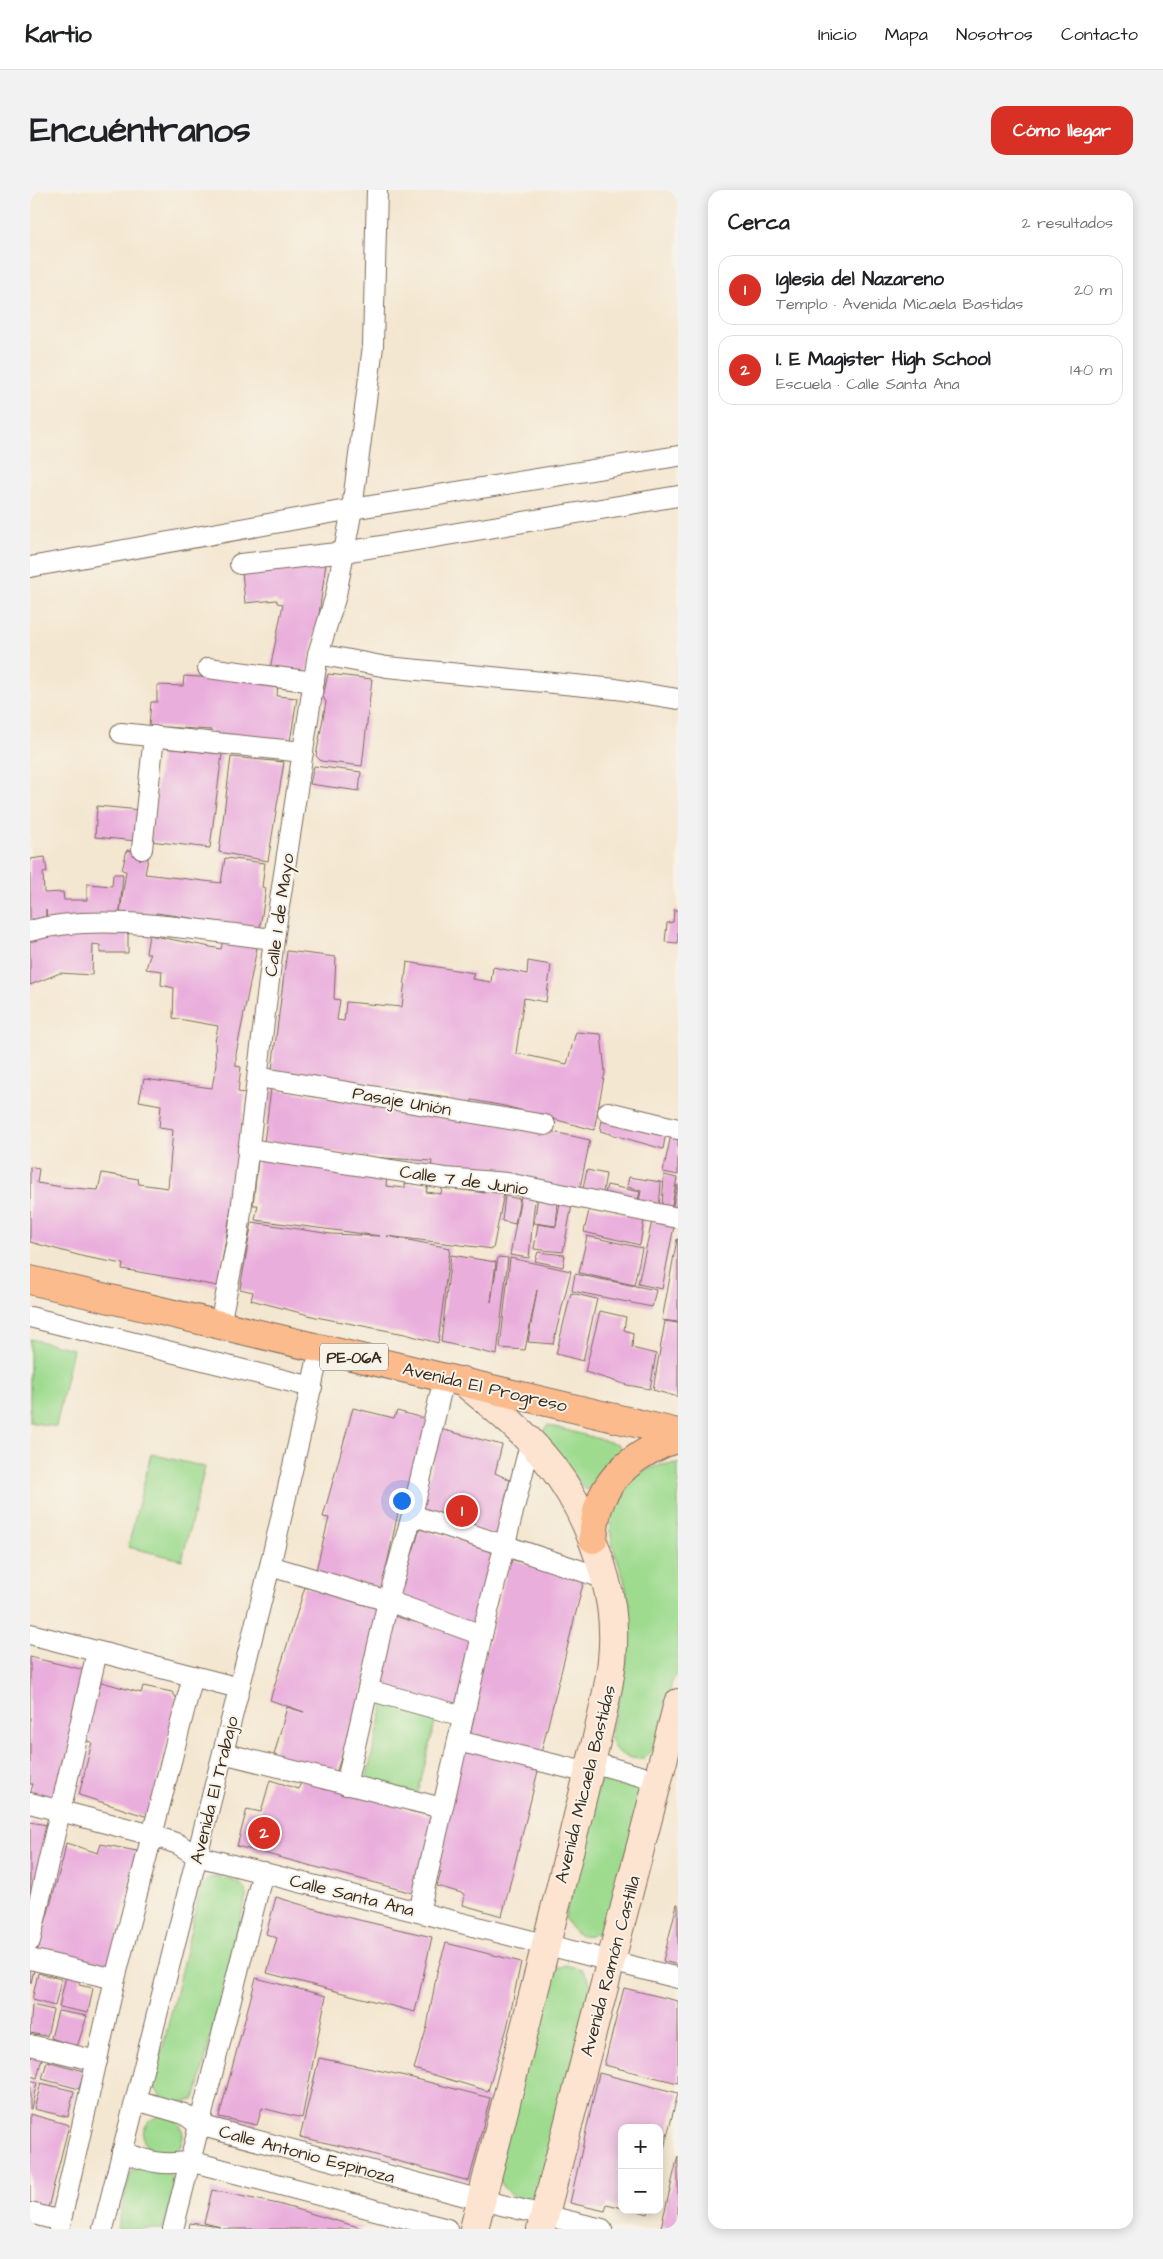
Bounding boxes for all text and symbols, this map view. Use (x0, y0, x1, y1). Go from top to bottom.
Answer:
text: Kartio (25, 18, 92, 52)
text: Inicio (818, 22, 857, 47)
text: Mapa (885, 22, 928, 47)
text: Nosotros (956, 22, 1033, 47)
text: Contacto (1061, 22, 1138, 47)
text: Encuéntranos (30, 106, 251, 155)
button: Cómo llegar (991, 106, 1133, 155)
text: Cerca (728, 208, 790, 237)
text: 2 resultados (1021, 212, 1113, 234)
text: Iglesia del Nazareno (776, 266, 944, 293)
text: 1 (744, 279, 746, 301)
text: 20 m (1074, 279, 1112, 301)
text: Templo · Avenida Micaela Bastidas (776, 293, 1023, 315)
text: I. E Magister High School (776, 346, 991, 373)
text: 2 (740, 359, 750, 381)
text: 140 m (1070, 359, 1112, 381)
text: Escuela · Calle Santa Ana (776, 373, 960, 395)
street label: Calle 1 de Mayo (258, 852, 302, 978)
street label: Pasaje Unión (351, 1081, 453, 1122)
street label: Calle 7 de Junio (398, 1159, 530, 1202)
road number: PE-06A (320, 1344, 388, 1370)
street label: Avenida El Progreso (400, 1356, 570, 1420)
your location (389, 1488, 415, 1514)
pin: 1 (446, 1492, 478, 1530)
street label: Avenida Micaela Bastidas (549, 1682, 622, 1886)
street label: Avenida El Trabajo (184, 1714, 245, 1867)
pin: 2 (248, 1814, 280, 1852)
street label: Calle Santa Ana (287, 1868, 417, 1923)
street label: Avenida Ramón Castilla (574, 1873, 647, 2059)
street label: Calle Antonio Espinoza (216, 2119, 398, 2190)
map controls (618, 2124, 663, 2214)
button: + (618, 2124, 663, 2169)
button: − (618, 2169, 663, 2214)

